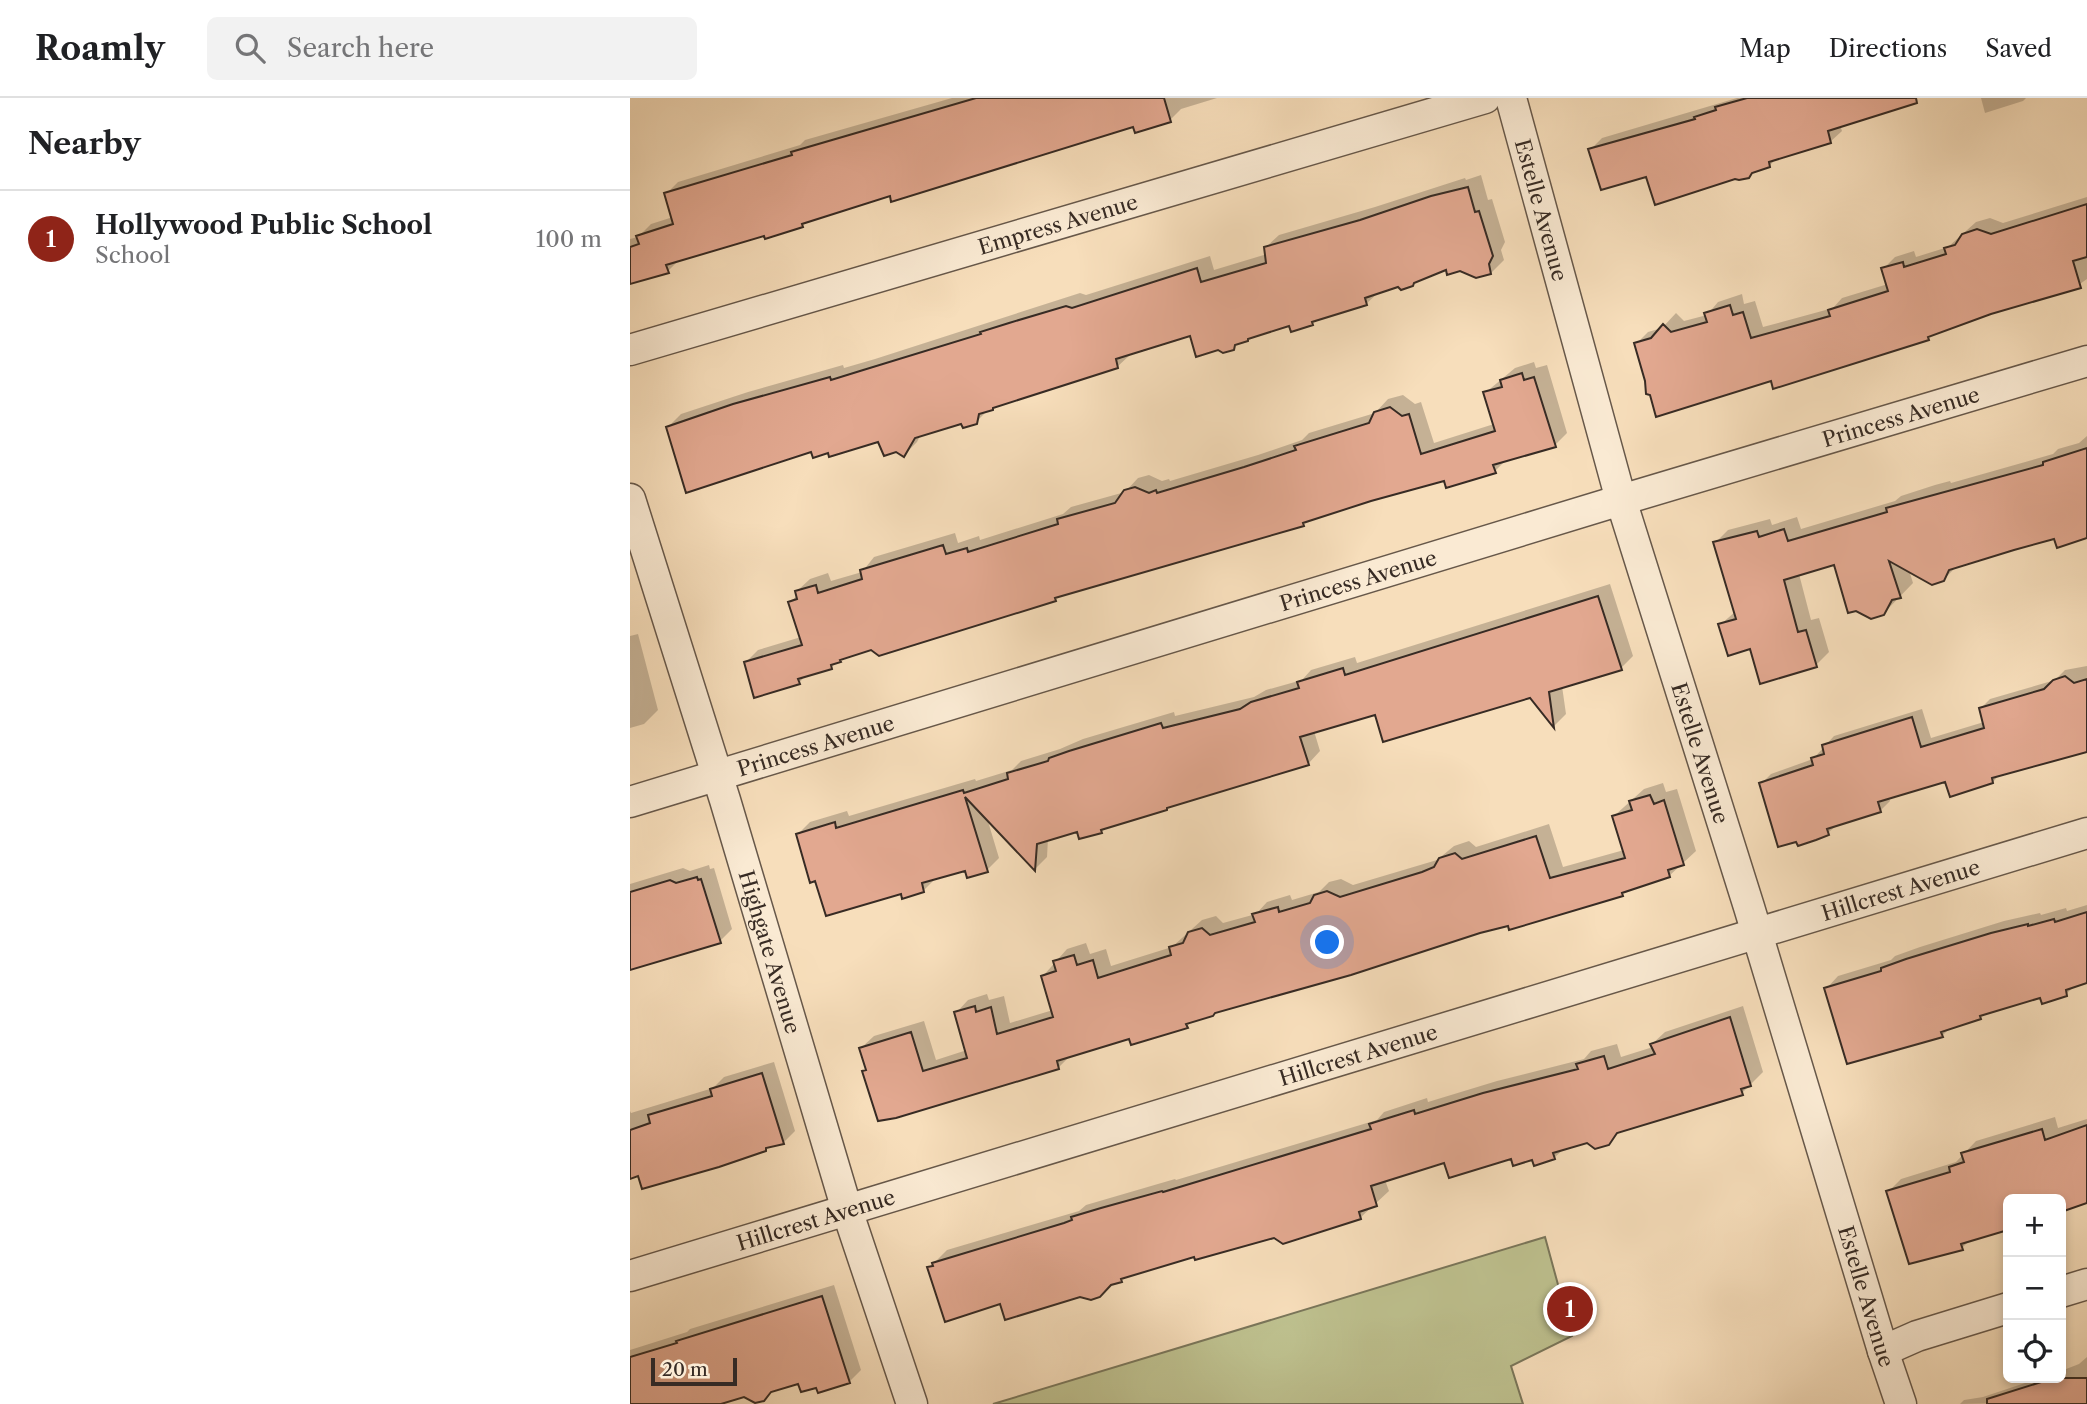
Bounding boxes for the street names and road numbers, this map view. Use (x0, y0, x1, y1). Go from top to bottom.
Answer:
street label: Estelle Avenue (1510, 136, 1573, 284)
street label: Empress Avenue (975, 189, 1141, 259)
street label: Princess Avenue (1819, 381, 1982, 452)
street label: Princess Avenue (1276, 544, 1439, 616)
street label: Estelle Avenue (1667, 679, 1734, 827)
street label: Princess Avenue (734, 710, 897, 781)
street label: Hillcrest Avenue (1818, 854, 1983, 926)
street label: Highgate Avenue (734, 867, 806, 1037)
street label: Hillcrest Avenue (1276, 1019, 1440, 1090)
street label: Hillcrest Avenue (733, 1184, 898, 1255)
street label: Estelle Avenue (1833, 1223, 1900, 1370)

